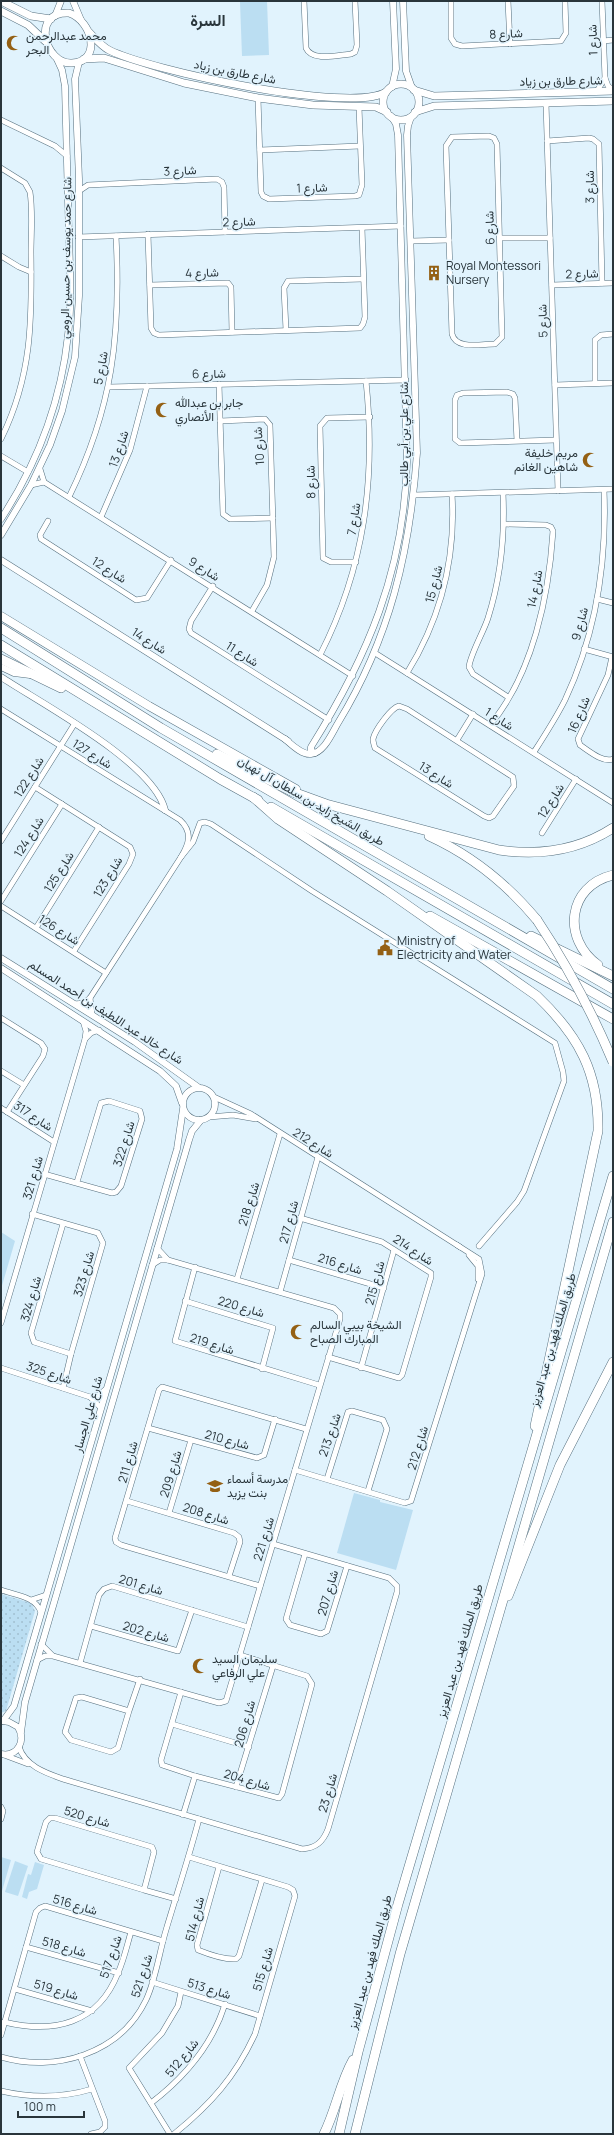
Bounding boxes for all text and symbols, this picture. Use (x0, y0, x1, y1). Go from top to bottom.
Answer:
district label: السرة (190, 9, 226, 31)
street label: شارع 8 (489, 24, 523, 44)
street label: شارع 1 (583, 24, 603, 56)
place label: محمد عبدالرحمن البحر (25, 27, 107, 58)
mosque icon: محمد عبدالرحمن البحر (5, 34, 23, 52)
street label: شارع طارق بن زياد (192, 55, 278, 89)
street label: شارع طارق بن زياد (519, 71, 603, 91)
street label: شارع 3 (163, 161, 197, 181)
street label: شارع 3 (581, 170, 599, 204)
street label: شارع حمد يوسف بن حسين الرومي (56, 177, 77, 339)
street label: شارع 1 (296, 178, 328, 198)
street label: شارع 6 (480, 211, 500, 245)
street label: شارع 2 (222, 212, 256, 232)
place label: Royal Montessori Nursery (446, 257, 541, 288)
street label: شارع 4 (185, 263, 219, 283)
building icon: Royal Montessori Nursery (425, 264, 443, 282)
street label: شارع 2 (565, 264, 599, 284)
street label: شارع 5 (533, 304, 553, 338)
street label: شارع 5 (89, 350, 113, 386)
street label: شارع 6 (192, 365, 226, 383)
street label: شارع علي بن أبي طالب (395, 382, 414, 486)
place label: جابر بن عبدالله الأنصاري (175, 394, 243, 427)
mosque icon: جابر بن عبدالله الأنصاري (154, 401, 172, 419)
street label: شارع 10 (249, 426, 269, 466)
street label: شارع 13 (104, 428, 134, 470)
place label: مريم خليفة شاهين الغانم (514, 444, 578, 475)
mosque icon: مريم خليفة شاهين الغانم (581, 451, 599, 469)
street label: شارع 8 (302, 465, 320, 499)
street label: شارع 7 (343, 502, 365, 536)
street label: شارع 12 (88, 552, 130, 588)
street label: شارع 9 (185, 552, 223, 586)
street label: شارع 15 (421, 563, 447, 605)
street label: شارع 14 (523, 568, 547, 610)
street label: شارع 9 (567, 605, 593, 643)
street label: شارع 14 (128, 623, 170, 659)
street label: شارع 11 (222, 637, 262, 671)
street label: شارع 16 (563, 694, 595, 736)
street label: شارع 1 (481, 703, 517, 735)
street label: شارع 127 (69, 735, 115, 773)
street label: طريق الشيخ زايد بن سلطان آل نهيان (234, 752, 388, 851)
street label: شارع 122 (9, 753, 49, 801)
street label: شارع 13 (415, 757, 457, 793)
street label: شارع 12 (533, 780, 569, 822)
street label: شارع 124 (9, 813, 49, 861)
street label: شارع 125 (39, 848, 79, 896)
street label: شارع 123 (89, 853, 127, 901)
street label: شارع 126 (35, 910, 83, 950)
place label: Ministry of Electricity and Water (397, 932, 512, 963)
public building icon: Ministry of Electricity and Water (376, 939, 394, 957)
street label: شارع خالد عبد اللطيف بن أحمد المسلم (25, 955, 187, 1069)
street label: شارع 317 (10, 1096, 56, 1136)
street label: شارع 322 (109, 1119, 139, 1169)
street label: شارع 212 (289, 1123, 337, 1163)
street label: شارع 321 (18, 1154, 48, 1202)
street label: شارع 218 (234, 1180, 264, 1228)
street label: شارع 217 (275, 1198, 303, 1246)
street label: شارع 214 (389, 1230, 437, 1270)
street label: شارع 323 (69, 1249, 99, 1299)
street label: شارع 216 (316, 1249, 364, 1279)
street label: شارع 215 (360, 1259, 390, 1307)
street label: طريق الملك فهد بن عبد العزيز (525, 1271, 580, 1410)
street label: شارع 324 (16, 1274, 46, 1324)
street label: شارع 220 (216, 1292, 266, 1322)
place label: الشيخة بيبي السالم المبارك الصباح (310, 1316, 401, 1348)
mosque icon: الشيخة بيبي السالم المبارك الصباح (289, 1323, 307, 1341)
street label: شارع 219 (188, 1329, 236, 1359)
street label: شارع 325 (24, 1357, 74, 1389)
street label: شارع علي الجسار (68, 1374, 108, 1455)
street label: شارع 213 (314, 1411, 346, 1459)
street label: شارع 212 (403, 1424, 433, 1472)
street label: شارع 210 (203, 1425, 251, 1455)
street label: شارع 211 (113, 1439, 143, 1485)
street label: شارع 209 (155, 1448, 187, 1500)
place label: مدرسة أسماء بنت يزيد (227, 1470, 288, 1501)
school or university icon: مدرسة أسماء بنت يزيد (206, 1477, 224, 1495)
street label: شارع 208 (181, 1498, 231, 1530)
street label: شارع 221 (249, 1515, 279, 1563)
street label: شارع 207 (313, 1568, 343, 1618)
street label: شارع 201 (117, 1570, 165, 1600)
street label: طريق الملك فهد بن عبد العزيز (432, 1582, 487, 1721)
street label: شارع 202 (121, 1617, 171, 1647)
place label: سليمان السيد علي الرفاعي (212, 1650, 277, 1683)
mosque icon: سليمان السيد علي الرفاعي (191, 1657, 209, 1675)
street label: شارع 206 (230, 1698, 260, 1750)
street label: شارع 204 (222, 1765, 272, 1795)
street label: شارع 23 (314, 1771, 342, 1815)
street label: شارع 520 (62, 1802, 112, 1832)
street label: شارع 516 (51, 1890, 99, 1920)
street label: طريق الملك فهد بن عبد العزيز (343, 1893, 396, 2032)
street label: شارع 514 (181, 1895, 209, 1943)
street label: شارع 518 (40, 1932, 88, 1962)
street label: شارع 517 (95, 1933, 127, 1981)
street label: شارع 515 (248, 1945, 278, 1993)
street label: شارع 521 (127, 1952, 157, 2000)
street label: شارع 513 (185, 1974, 233, 2004)
street label: شارع 519 (32, 1975, 80, 2005)
street label: شارع 512 (161, 2035, 203, 2081)
scale bar (18, 2093, 84, 2119)
text: 100 m (24, 2098, 56, 2115)

